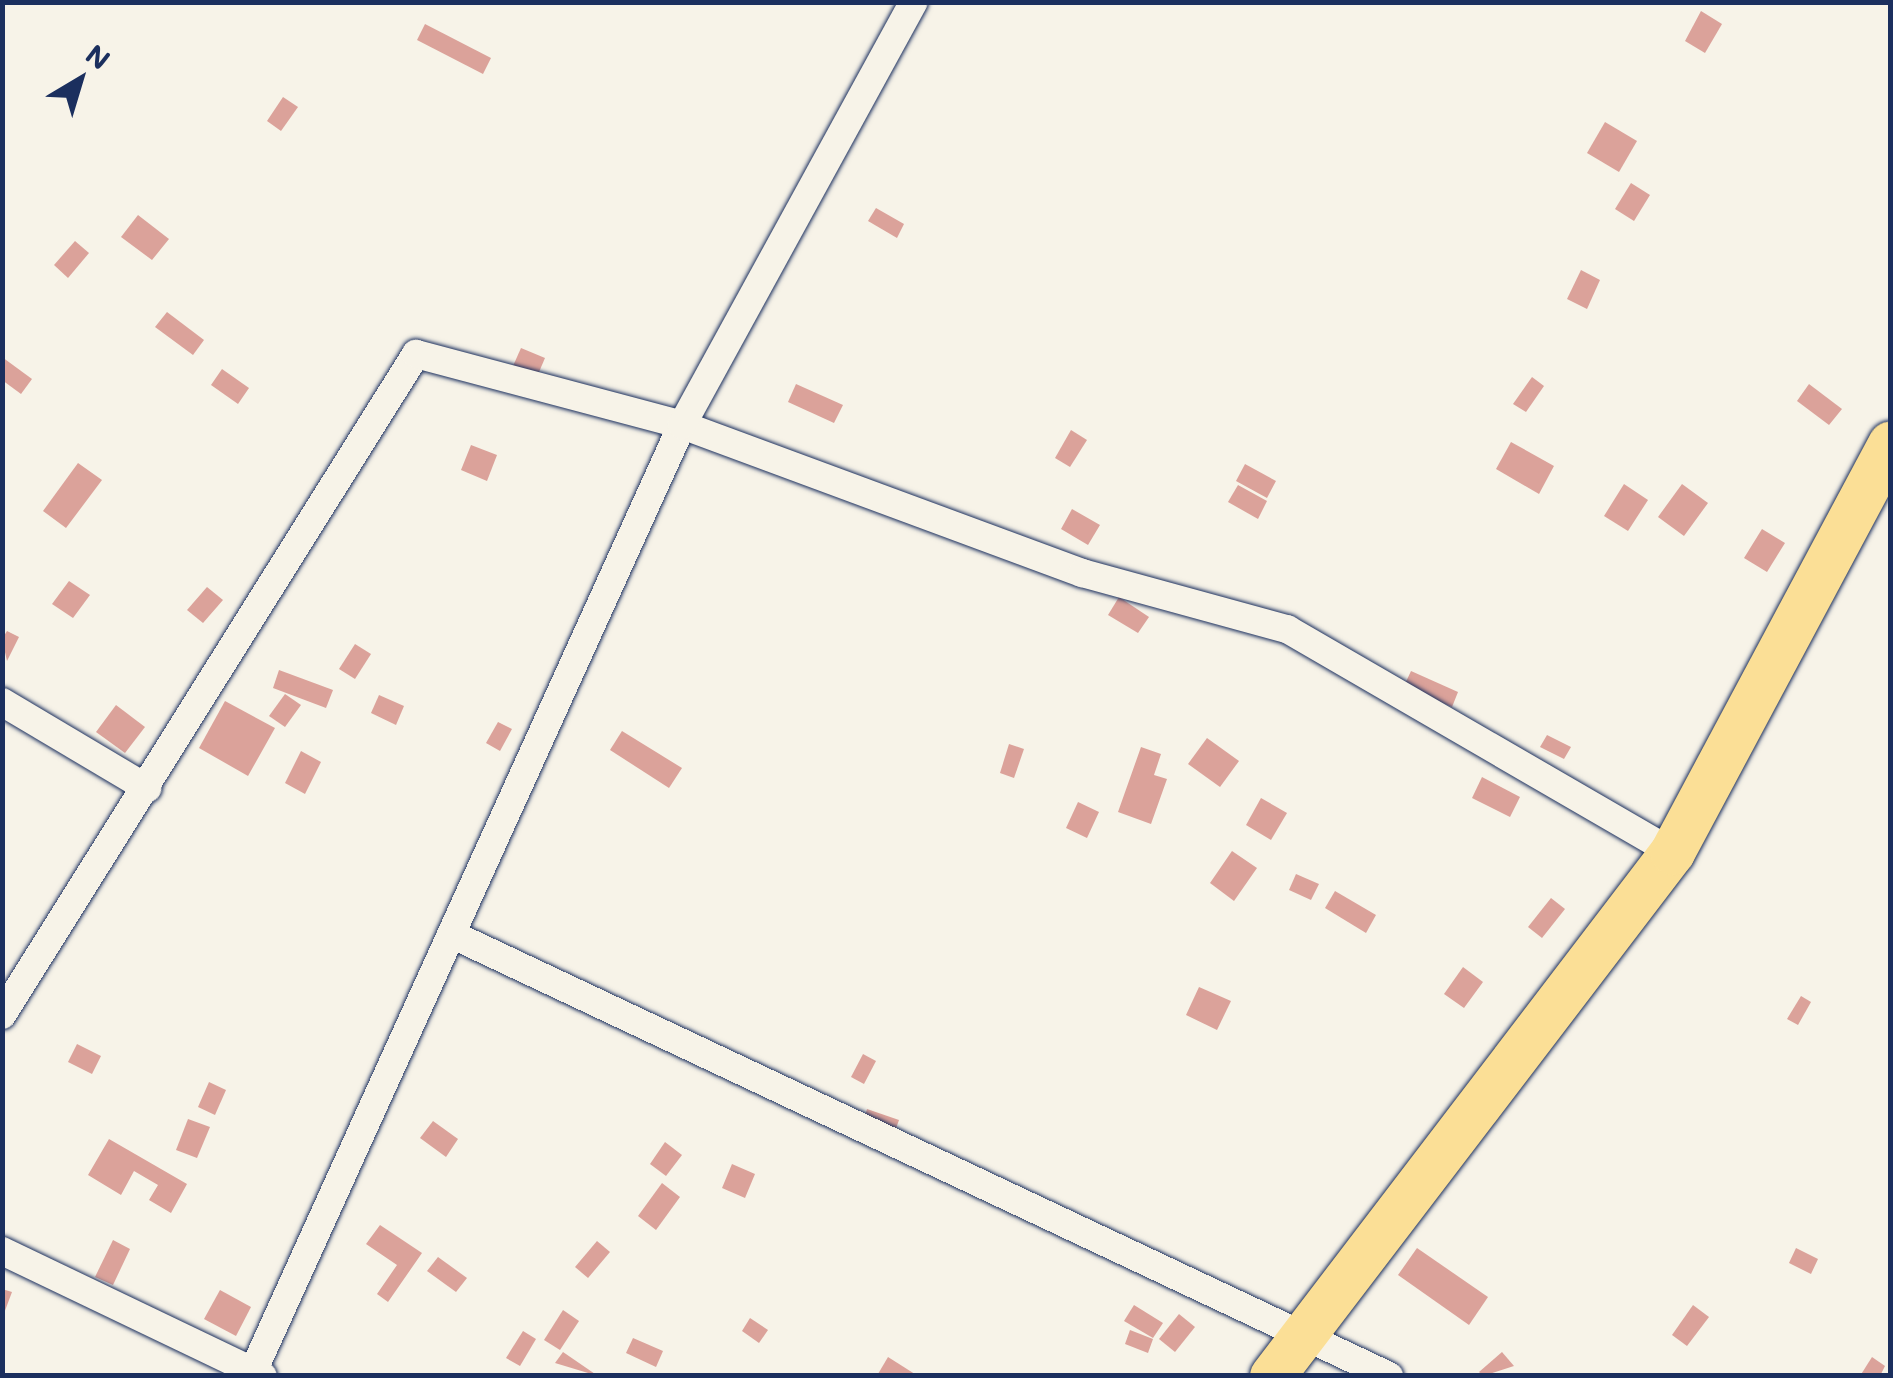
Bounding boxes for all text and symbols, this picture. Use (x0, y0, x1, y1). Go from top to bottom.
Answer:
north arrow (30, 30, 130, 130)
text: N (79, 36, 118, 77)

